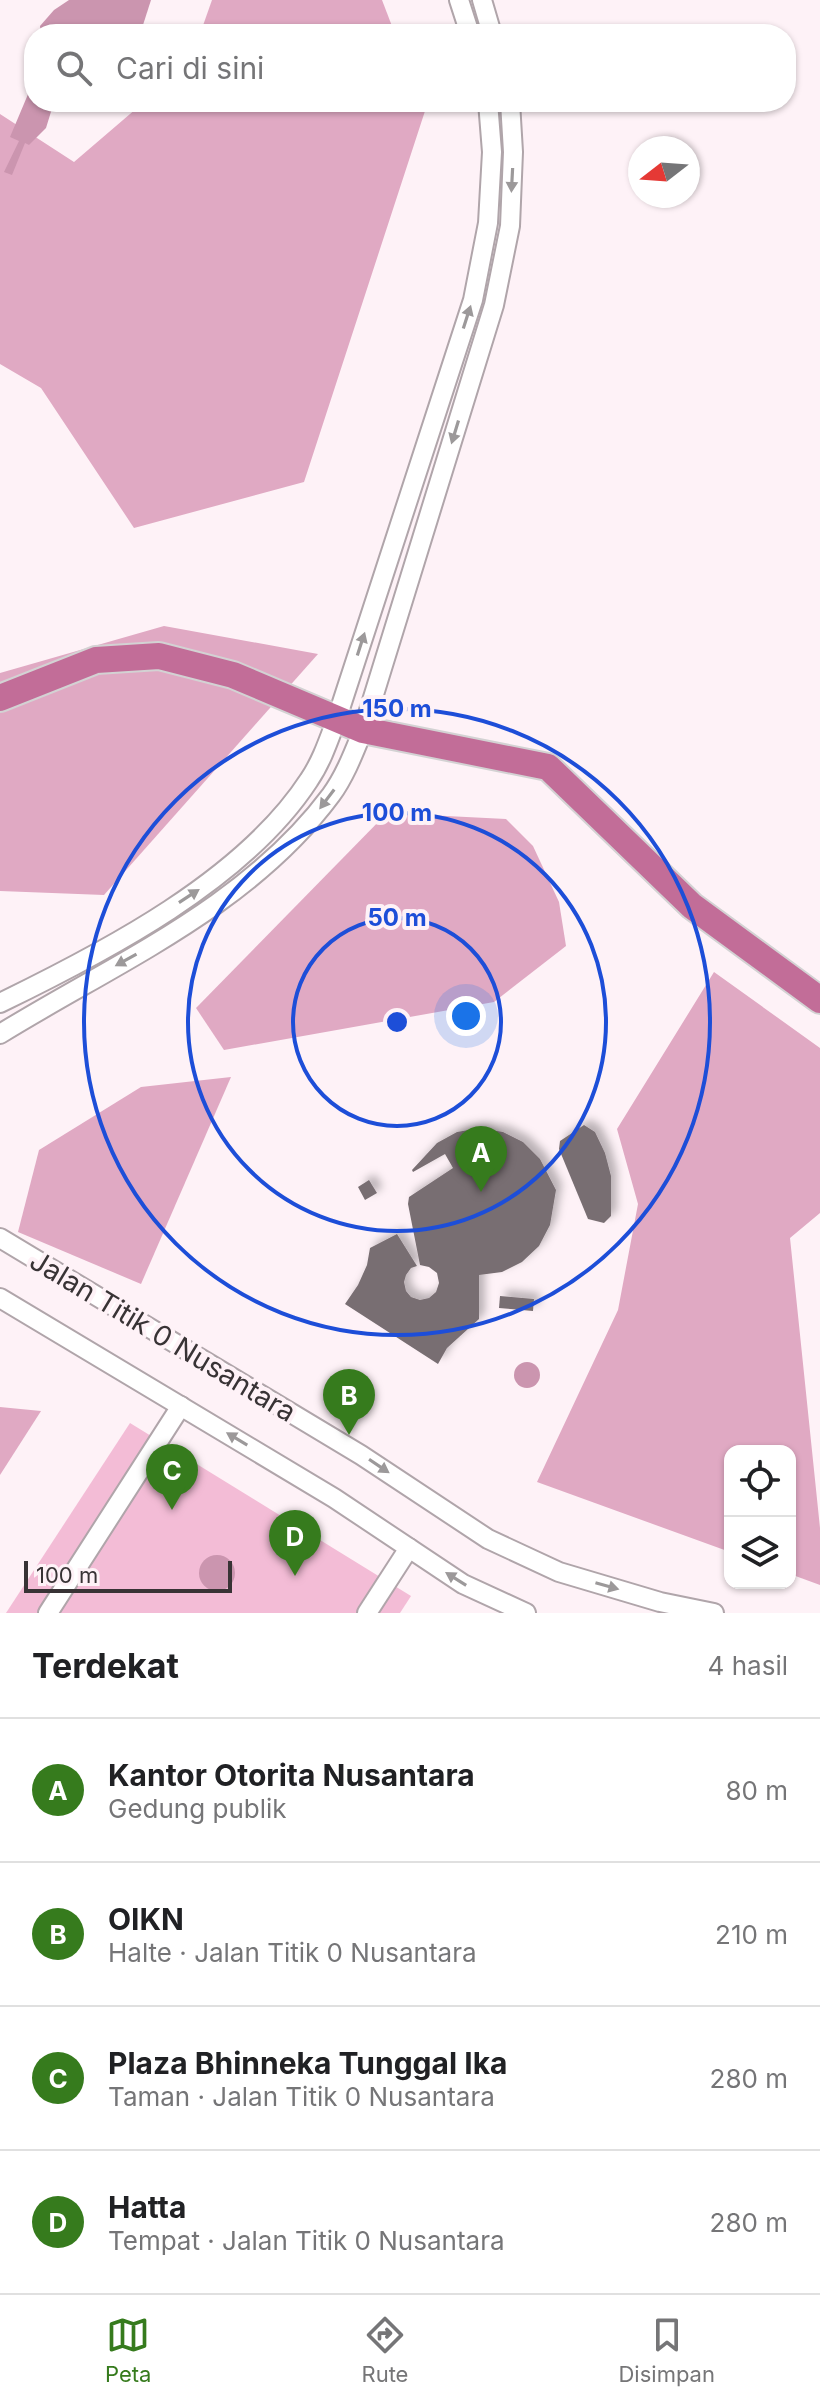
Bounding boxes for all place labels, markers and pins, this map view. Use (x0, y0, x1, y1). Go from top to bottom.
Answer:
centre of rings (383, 1008, 411, 1036)
pin: A (455, 1126, 507, 1192)
pin: B (323, 1369, 375, 1435)
pin: C (146, 1444, 198, 1510)
pin: D (269, 1510, 321, 1576)

